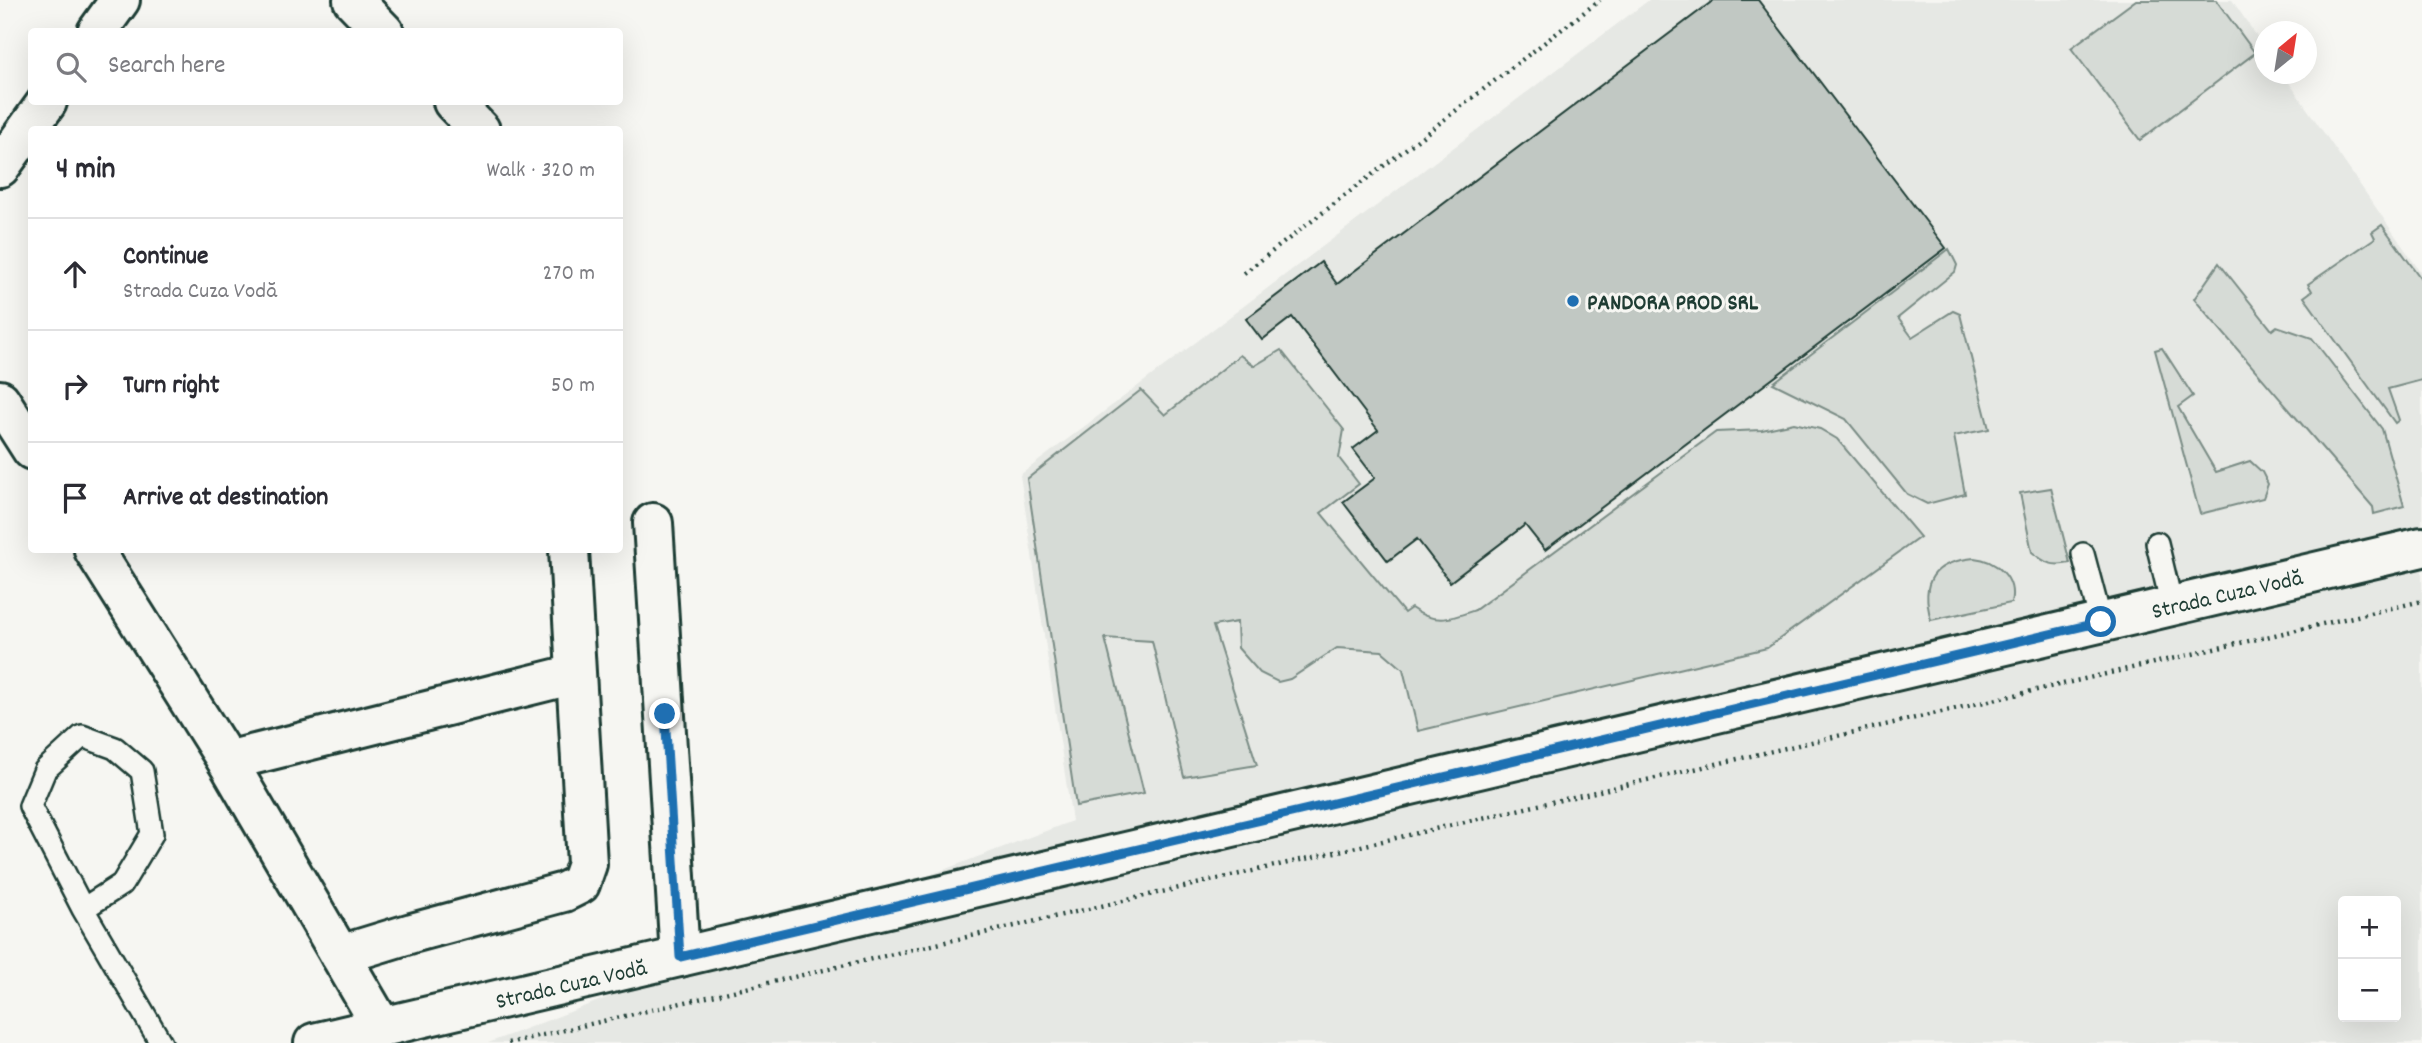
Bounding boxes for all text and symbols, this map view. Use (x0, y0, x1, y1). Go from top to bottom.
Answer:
north arrow (2254, 21, 2317, 84)
search box (28, 28, 623, 105)
icon: search (52, 48, 90, 86)
text: Search here (108, 48, 226, 85)
text: 4 min (56, 150, 115, 193)
text: Walk · 320 m (486, 155, 595, 188)
text: Continue (123, 239, 208, 276)
icon: ahead (56, 255, 94, 293)
text: 270 m (543, 258, 595, 291)
text: Strada Cuza Vodă (123, 276, 277, 309)
place label: PANDORA PROD SRL (1587, 288, 1759, 321)
marker: PANDORA PROD SRL (1565, 293, 1581, 309)
icon: right (56, 367, 94, 405)
text: Turn right (123, 368, 220, 405)
text: 50 m (551, 370, 595, 403)
icon: arrive (56, 479, 94, 517)
text: Arrive at destination (123, 480, 328, 517)
street label: Strada Cuza Vodă (2149, 563, 2307, 630)
route start (2085, 606, 2116, 637)
route end (649, 698, 680, 729)
map controls (2338, 896, 2401, 1022)
button: + (2338, 896, 2401, 959)
street label: Strada Cuza Vodă (493, 953, 651, 1020)
button: − (2338, 959, 2401, 1022)

